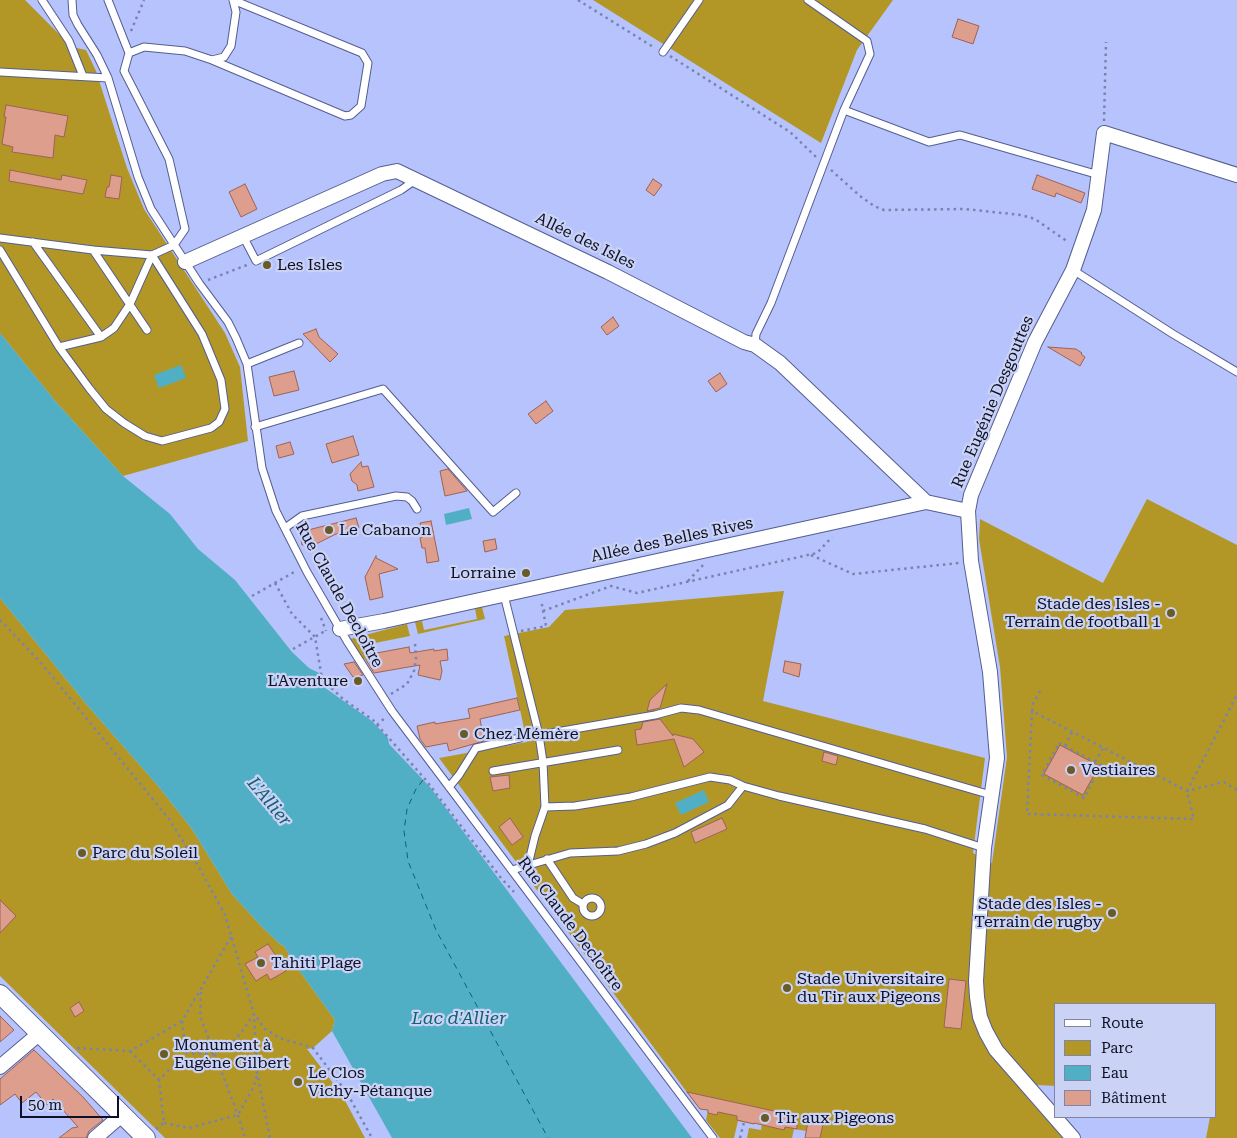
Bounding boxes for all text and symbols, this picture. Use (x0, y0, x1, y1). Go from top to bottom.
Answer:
street label: Allée des Isles (532, 209, 638, 273)
place label: Les Isles (277, 255, 342, 275)
marker: Les Isles (261, 259, 273, 271)
street label: Rue Eugénie Desgouttes (948, 313, 1038, 491)
street label: Allée des Belles Rives (589, 513, 755, 567)
street label: Rue Claude Decloître (291, 519, 387, 671)
place label: Le Cabanon (339, 520, 431, 540)
marker: Le Cabanon (323, 524, 335, 536)
place label: Lorraine (450, 563, 516, 583)
marker: Lorraine (520, 567, 532, 579)
place label: Stade des Isles - Terrain de football 1 (1005, 594, 1161, 632)
marker: Stade des Isles - Terrain de football 1 (1165, 607, 1177, 619)
place label: L'Aventure (267, 671, 348, 691)
marker: L'Aventure (352, 675, 364, 687)
place label: Chez Mémère (474, 724, 579, 744)
marker: Chez Mémère (458, 728, 470, 740)
place label: Vestiaires (1081, 760, 1155, 780)
marker: Vestiaires (1065, 764, 1077, 776)
water label: L'Allier (242, 773, 296, 831)
place label: Parc du Soleil (92, 843, 198, 863)
marker: Parc du Soleil (76, 847, 88, 859)
street label: Rue Claude Decloître (513, 853, 627, 995)
place label: Stade des Isles - Terrain de rugby (974, 894, 1102, 932)
marker: Stade des Isles - Terrain de rugby (1106, 907, 1118, 919)
place label: Tahiti Plage (271, 953, 361, 973)
marker: Tahiti Plage (255, 957, 267, 969)
place label: Stade Universitaire du Tir aux Pigeons (797, 969, 944, 1007)
marker: Stade Universitaire du Tir aux Pigeons (781, 982, 793, 994)
legend (1054, 1003, 1217, 1118)
water label: Lac d'Allier (411, 1008, 507, 1030)
text: Route (1101, 1014, 1143, 1032)
place label: Monument à Eugène Gilbert (174, 1035, 289, 1073)
text: Parc (1101, 1039, 1133, 1057)
marker: Monument à Eugène Gilbert (158, 1048, 170, 1060)
place label: Le Clos Vichy-Pétanque (308, 1063, 432, 1101)
text: Eau (1101, 1064, 1128, 1082)
marker: Le Clos Vichy-Pétanque (292, 1076, 304, 1088)
scale bar (22, 1086, 121, 1118)
text: Bâtiment (1101, 1089, 1167, 1107)
text: 50 m (28, 1096, 62, 1114)
place label: Tir aux Pigeons (775, 1108, 894, 1128)
marker: Tir aux Pigeons (759, 1112, 771, 1124)

